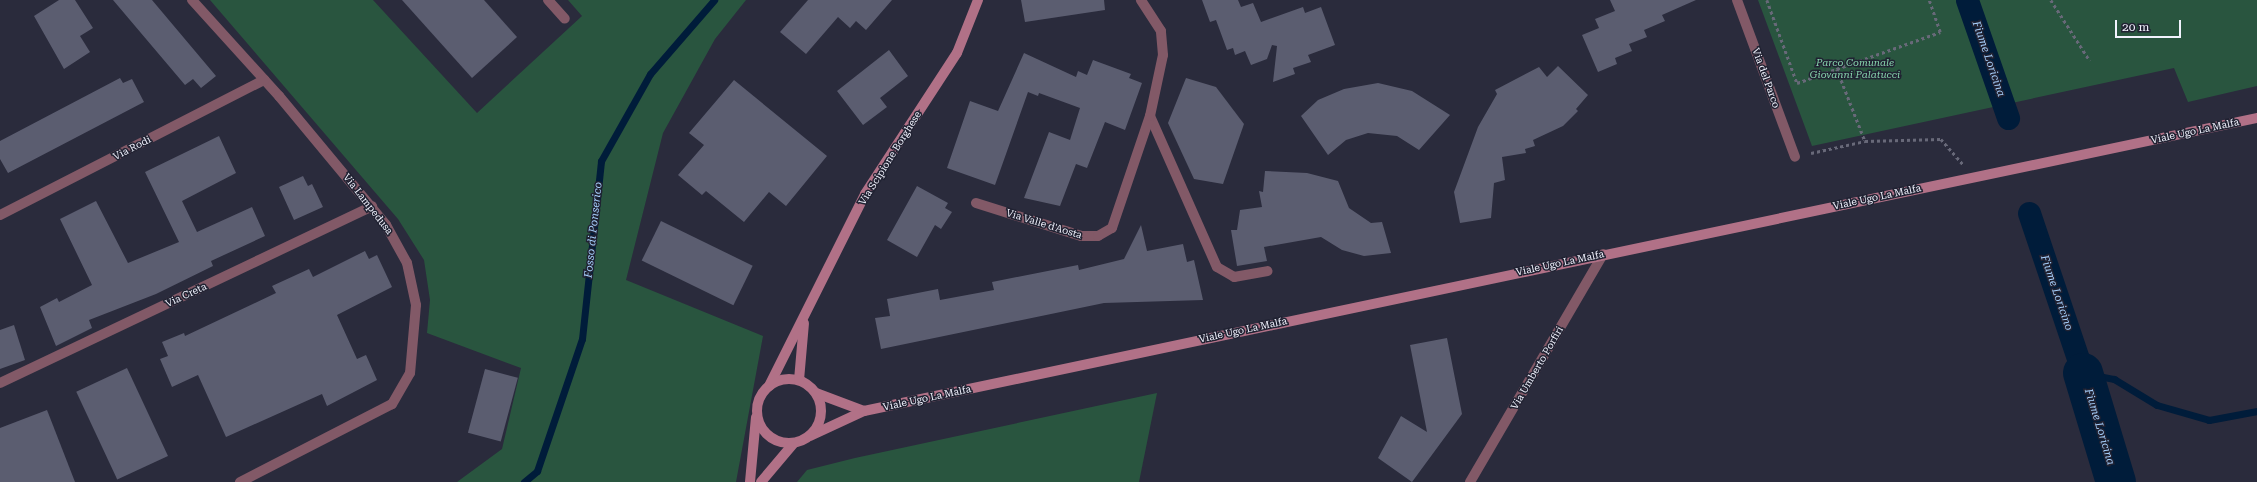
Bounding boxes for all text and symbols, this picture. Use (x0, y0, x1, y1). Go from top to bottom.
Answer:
scale bar (2117, 12, 2183, 38)
water label: Fiume Loricina (1969, 19, 2007, 99)
text: 20 m (2122, 20, 2149, 34)
street label: Via del Parco (1750, 46, 1782, 110)
park label: Parco Comunale Giovanni Palatucci (1810, 56, 1900, 80)
street label: Via Scipione Borghese (856, 109, 924, 207)
street label: Viale Ugo La Malfa (2150, 116, 2240, 146)
street label: Via Rodi (111, 133, 153, 163)
street label: Via Lampedusa (341, 171, 395, 237)
water label: Fosso di Ponserico (582, 181, 606, 279)
street label: Viale Ugo La Malfa (1832, 182, 1922, 212)
street label: Via Valle d'Aosta (1005, 207, 1083, 241)
street label: Viale Ugo La Malfa (1515, 248, 1605, 278)
water label: Fiume Loricino (2037, 254, 2075, 332)
street label: Via Creta (164, 280, 208, 310)
street label: Viale Ugo La Malfa (1198, 315, 1288, 345)
street label: Via Umberto Porfiri (1508, 324, 1566, 412)
street label: Viale Ugo La Malfa (882, 383, 972, 413)
water label: Fiume Loricina (2081, 387, 2117, 467)

